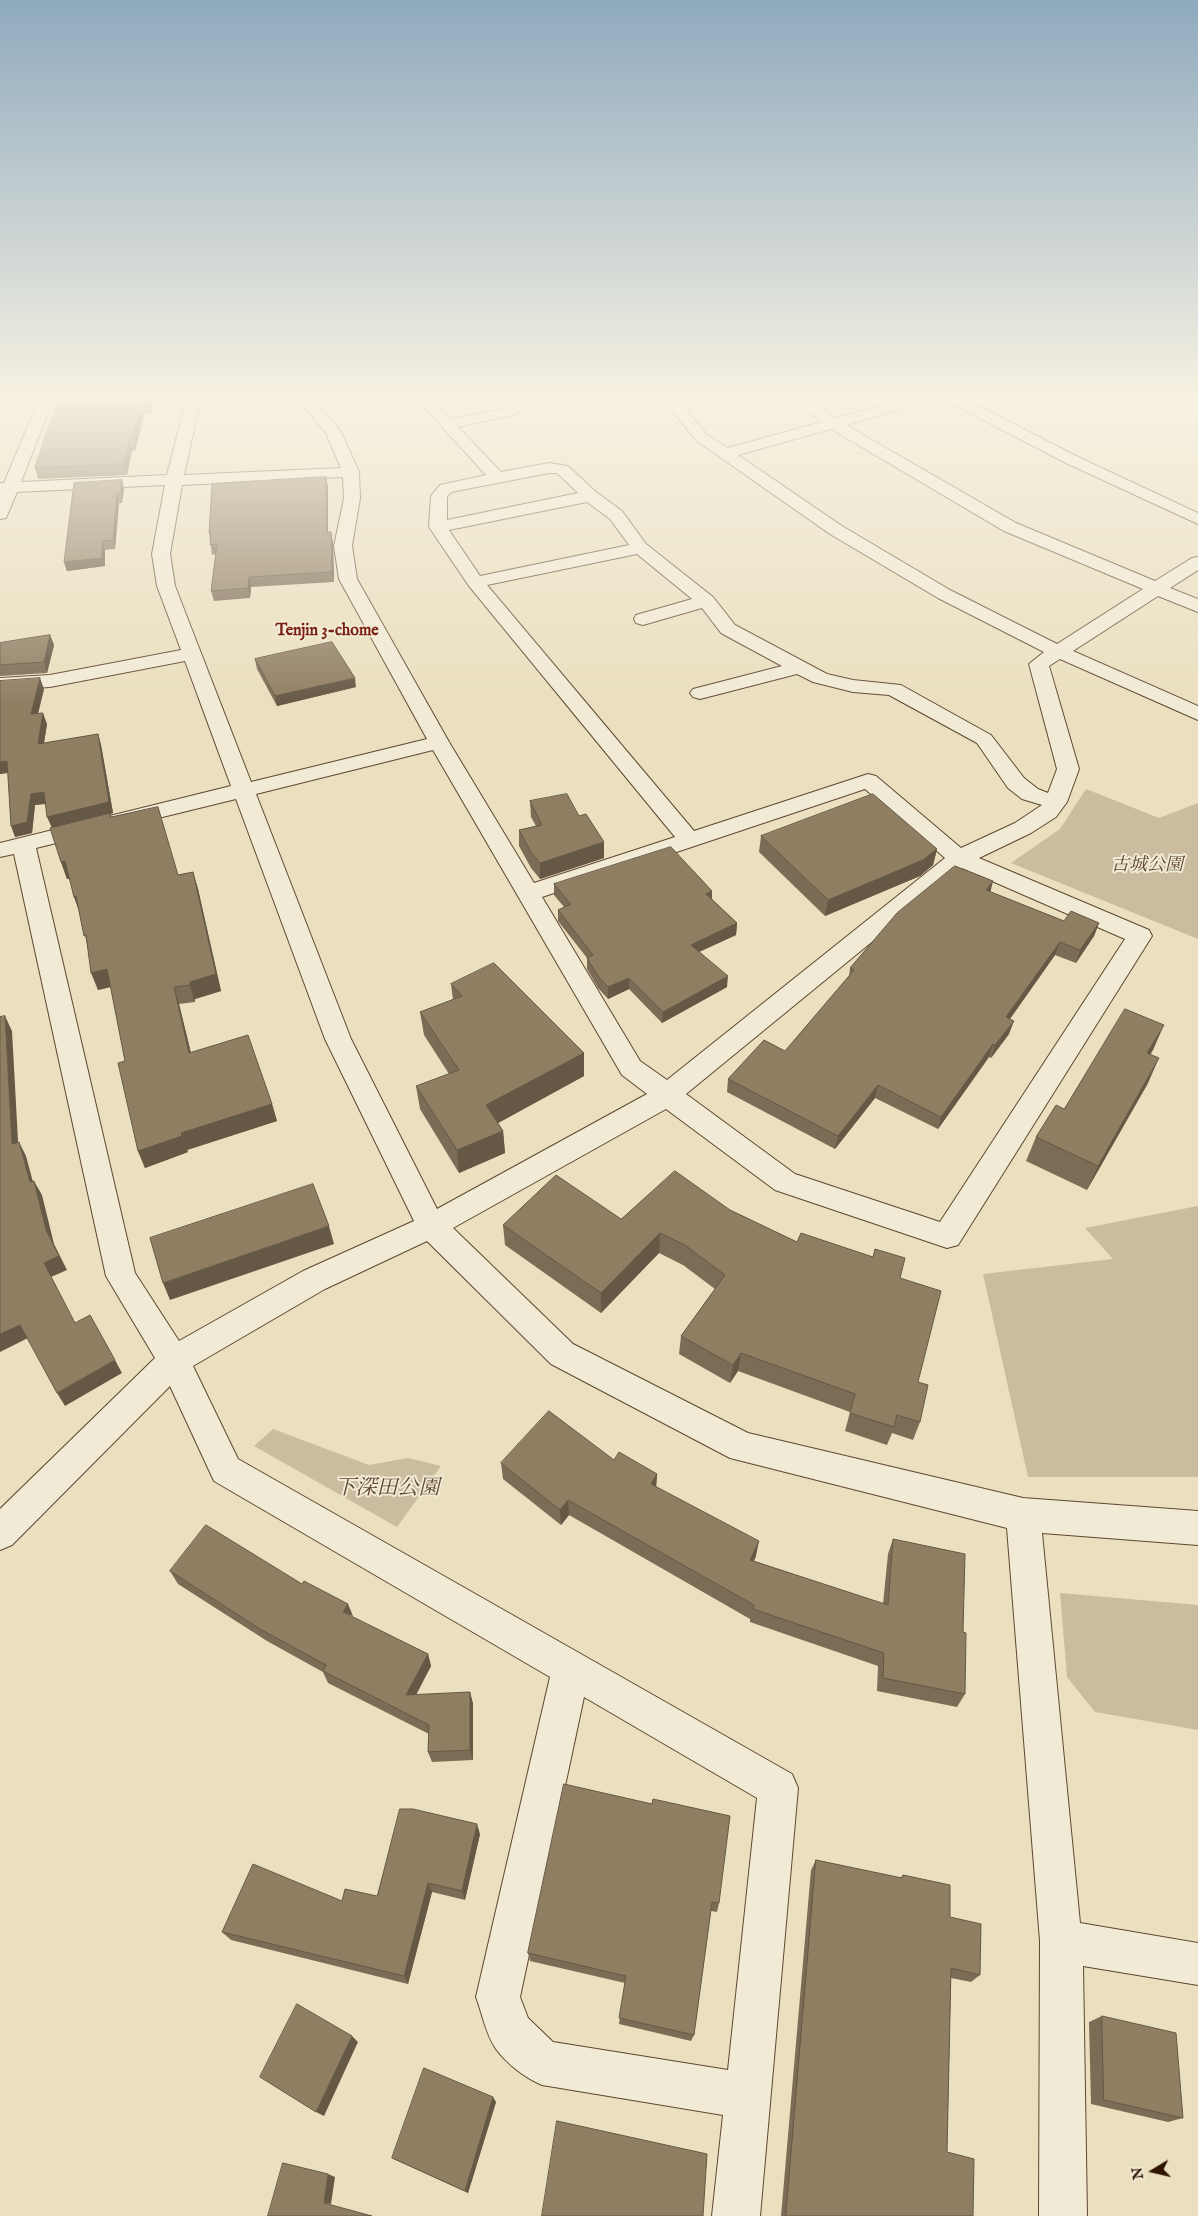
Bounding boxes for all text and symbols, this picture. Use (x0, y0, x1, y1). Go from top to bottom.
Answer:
district label: Tenjin 3-chome (275, 622, 379, 642)
park label: 古城公園 (1111, 855, 1183, 877)
park label: 下深田公園 (335, 1477, 439, 1503)
north arrow (1128, 2146, 1178, 2196)
text: N (1128, 2166, 1148, 2181)

